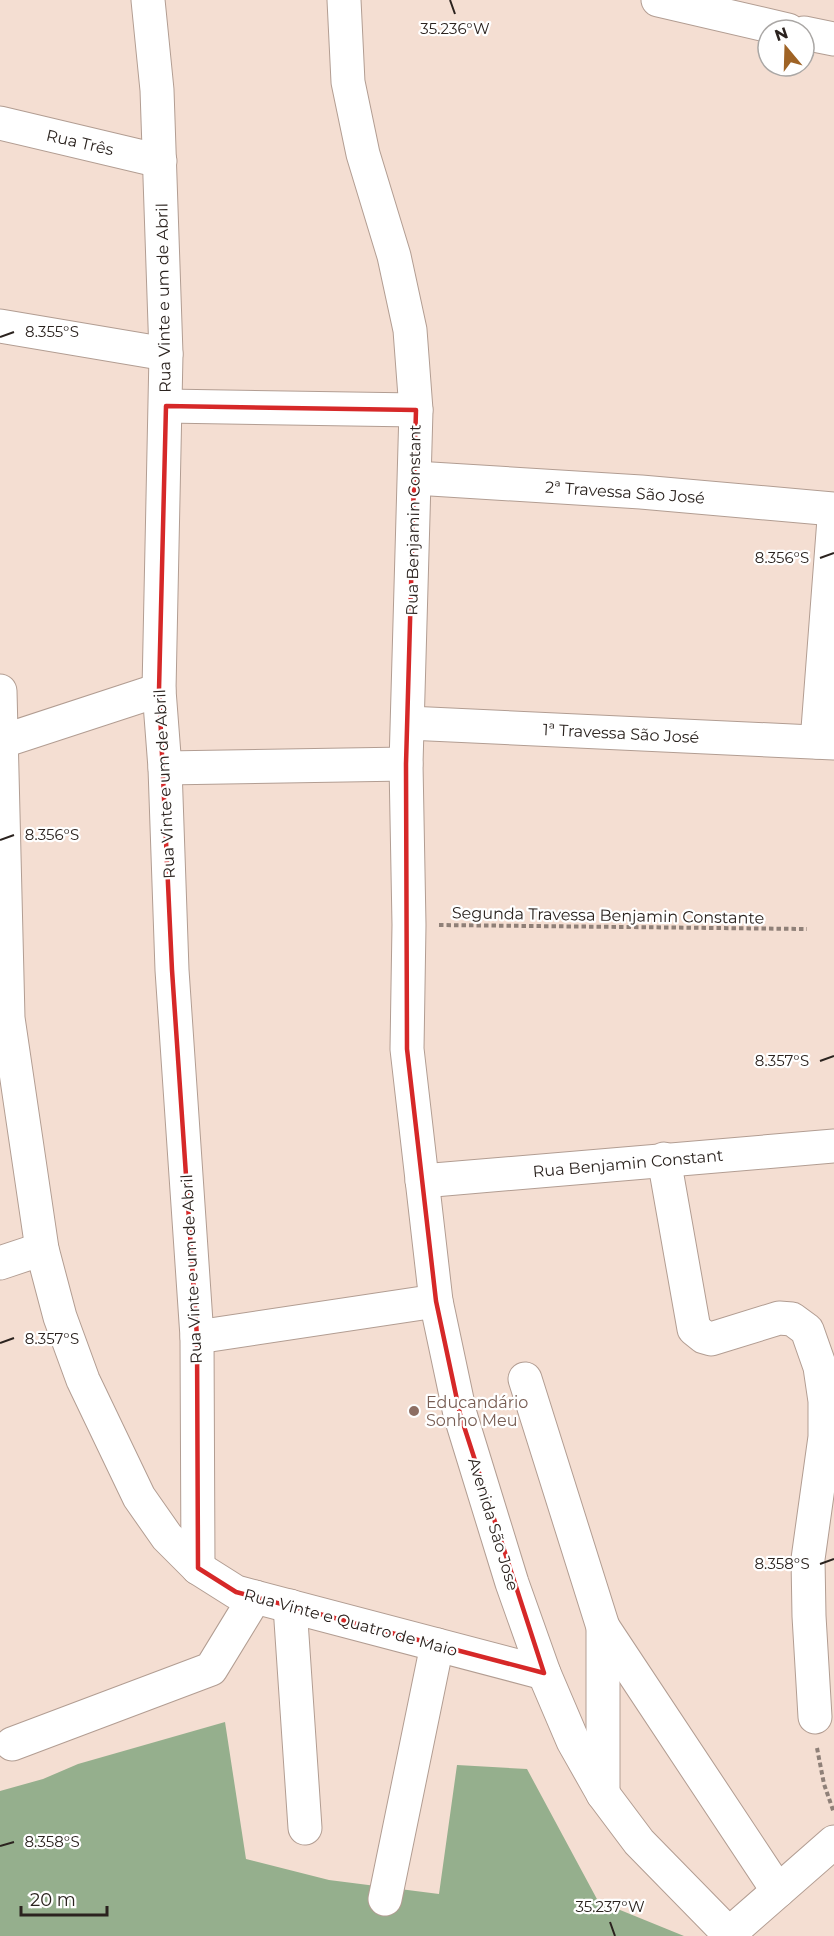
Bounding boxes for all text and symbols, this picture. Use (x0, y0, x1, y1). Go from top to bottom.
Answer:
north arrow (756, 18, 816, 78)
text: 35.236°W (420, 19, 490, 38)
text: N (772, 23, 790, 45)
street label: Rua Três (44, 126, 116, 160)
street label: Rua Vinte e um de Abril (152, 203, 175, 393)
text: 8.355°S (25, 322, 79, 341)
street label: Rua Benjamin Constant (402, 424, 425, 616)
street label: 2ª Travessa São José (544, 477, 705, 508)
text: 8.356°S (755, 548, 809, 567)
street label: Rua Vinte e um de Abril (150, 689, 179, 879)
street label: 1ª Travessa São José (542, 720, 700, 747)
text: 8.356°S (25, 825, 79, 844)
street label: Segunda Travessa Benjamin Constante (452, 903, 764, 928)
text: 8.357°S (755, 1051, 809, 1070)
street label: Rua Benjamin Constant (532, 1146, 725, 1181)
street label: Rua Vinte e um de Abril (177, 1174, 206, 1364)
text: 8.357°S (25, 1329, 79, 1348)
place label: Educandário Sonho Meu (426, 1393, 528, 1430)
marker: Educandário Sonho Meu (407, 1404, 421, 1418)
street label: Avenida São Jose (464, 1455, 523, 1593)
text: 8.358°S (754, 1554, 810, 1573)
street label: Rua Vinte e Quatro de Maio (242, 1585, 460, 1660)
text: 8.358°S (24, 1832, 80, 1851)
scale bar (21, 1879, 106, 1917)
text: 20 m (30, 1889, 76, 1911)
text: 35.237°W (575, 1897, 645, 1916)

